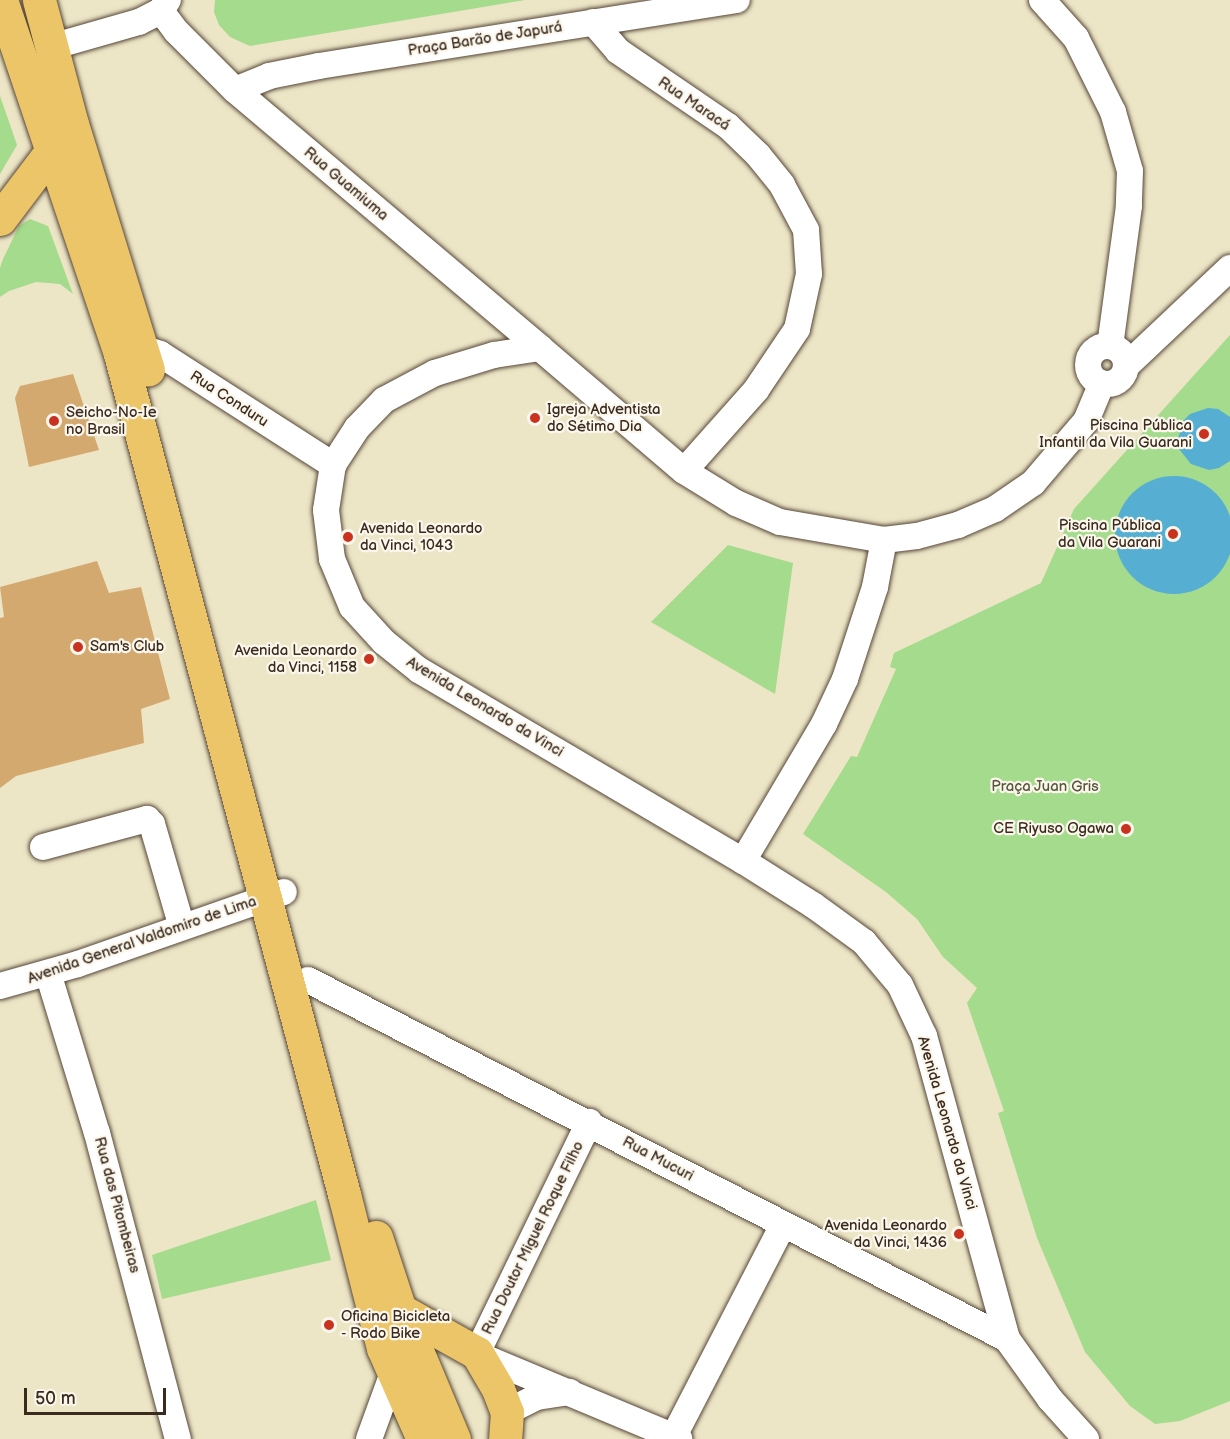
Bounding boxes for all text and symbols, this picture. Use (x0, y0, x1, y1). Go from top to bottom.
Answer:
street label: Praça Barão de Japurá (406, 18, 564, 60)
street label: Rua Maracá (655, 73, 733, 135)
street label: Rua Guamiuma (300, 143, 392, 225)
street label: Rua Conduru (186, 367, 272, 431)
place label: Igreja Adventista do Sétimo Dia (547, 400, 660, 435)
place label: Seicho-No-Ie no Brasil (66, 403, 157, 438)
marker: Igreja Adventista do Sétimo Dia (528, 411, 542, 425)
marker: Seicho-No-Ie no Brasil (47, 414, 61, 428)
place label: Piscina Pública Infantil da Vila Guarani (1039, 416, 1192, 451)
marker: Piscina Pública Infantil da Vila Guarani (1197, 427, 1211, 441)
place label: Piscina Pública da Vila Guarani (1058, 516, 1161, 551)
place label: Avenida Leonardo da Vinci, 1043 (360, 519, 483, 554)
marker: Piscina Pública da Vila Guarani (1166, 527, 1180, 541)
marker: Avenida Leonardo da Vinci, 1043 (341, 530, 355, 544)
place label: Sam's Club (90, 638, 164, 656)
marker: Sam's Club (71, 640, 85, 654)
place label: Avenida Leonardo da Vinci, 1158 (234, 641, 357, 676)
marker: Avenida Leonardo da Vinci, 1158 (362, 652, 376, 666)
street label: Avenida Leonardo da Vinci (403, 653, 567, 761)
park label: Praça Juan Gris (991, 778, 1099, 796)
place label: CE Riyuso Ogawa (993, 820, 1114, 838)
marker: CE Riyuso Ogawa (1119, 822, 1133, 836)
street label: Avenida General Valdomiro de Lima (25, 892, 259, 988)
street label: Avenida Leonardo da Vinci (913, 1034, 981, 1212)
street label: Rua Mucuri (619, 1133, 697, 1185)
street label: Rua das Pitombeiras (90, 1135, 144, 1275)
street label: Rua Doutor Miguel Roque Filho (478, 1138, 588, 1338)
place label: Avenida Leonardo da Vinci, 1436 (824, 1216, 947, 1251)
marker: Avenida Leonardo da Vinci, 1436 (952, 1227, 966, 1241)
place label: Oficina Bicicleta - Rodo Bike (341, 1307, 450, 1342)
marker: Oficina Bicicleta - Rodo Bike (322, 1318, 336, 1332)
scale bar (27, 1376, 170, 1414)
text: 50 m (35, 1388, 76, 1409)

